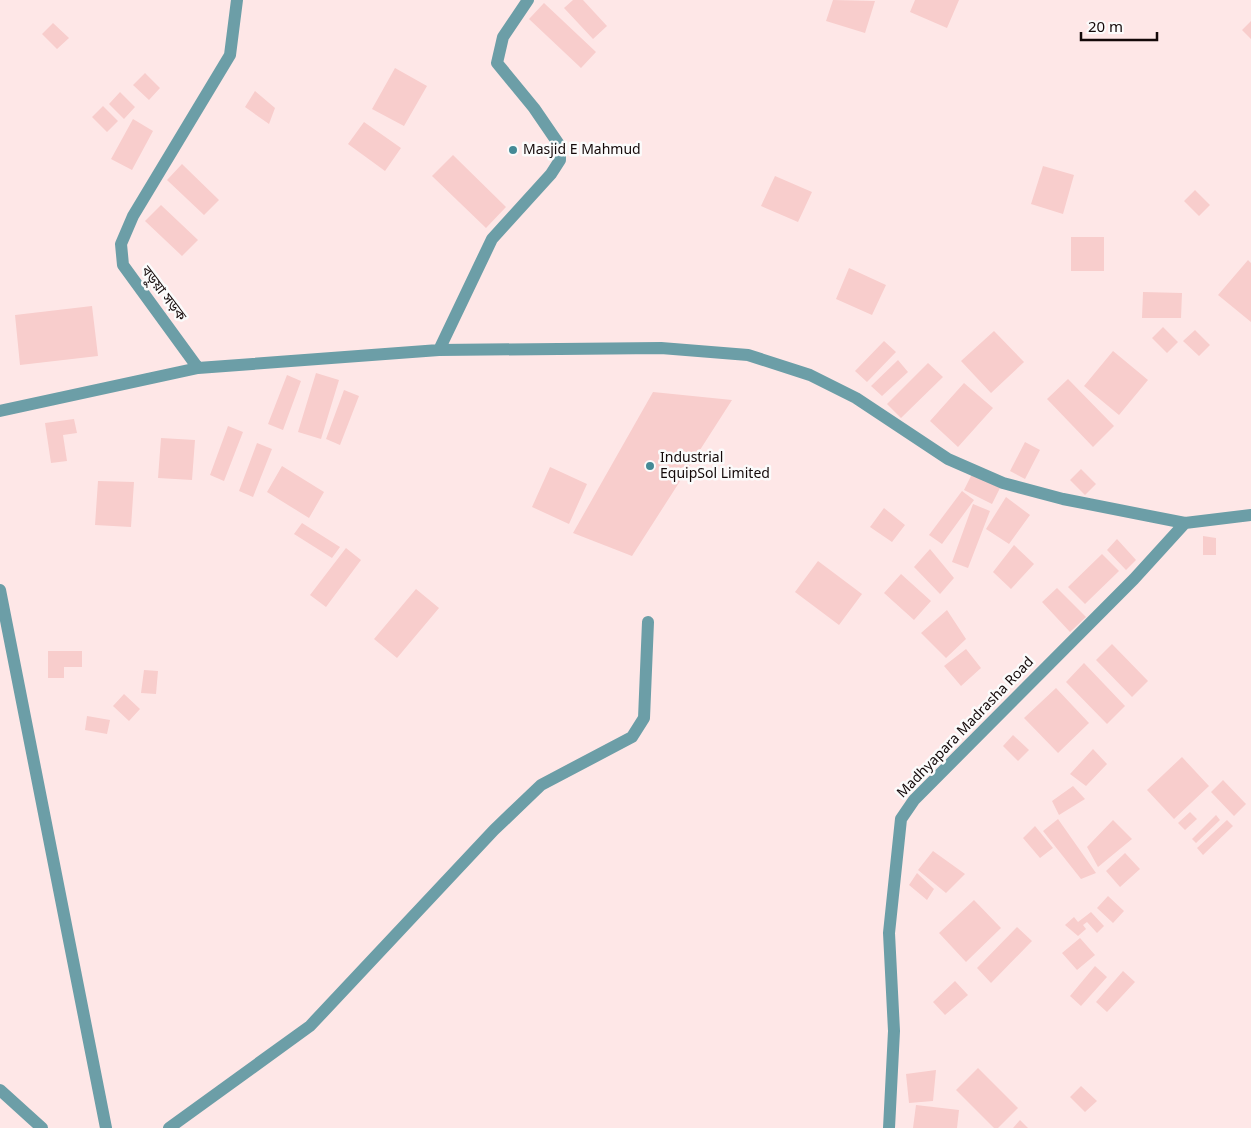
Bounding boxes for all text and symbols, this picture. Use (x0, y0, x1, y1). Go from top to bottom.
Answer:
scale bar (1081, 10, 1157, 42)
text: 20 m (1088, 18, 1123, 38)
place label: Masjid E Mahmud (523, 141, 641, 160)
marker: Masjid E Mahmud (507, 144, 519, 156)
street label: বড়ুয়া সড়ক (135, 262, 190, 326)
place label: Industrial EquipSol Limited (660, 449, 770, 484)
marker: Industrial EquipSol Limited (644, 460, 656, 472)
street label: Madhyapara Madrasha Road (893, 653, 1039, 803)

